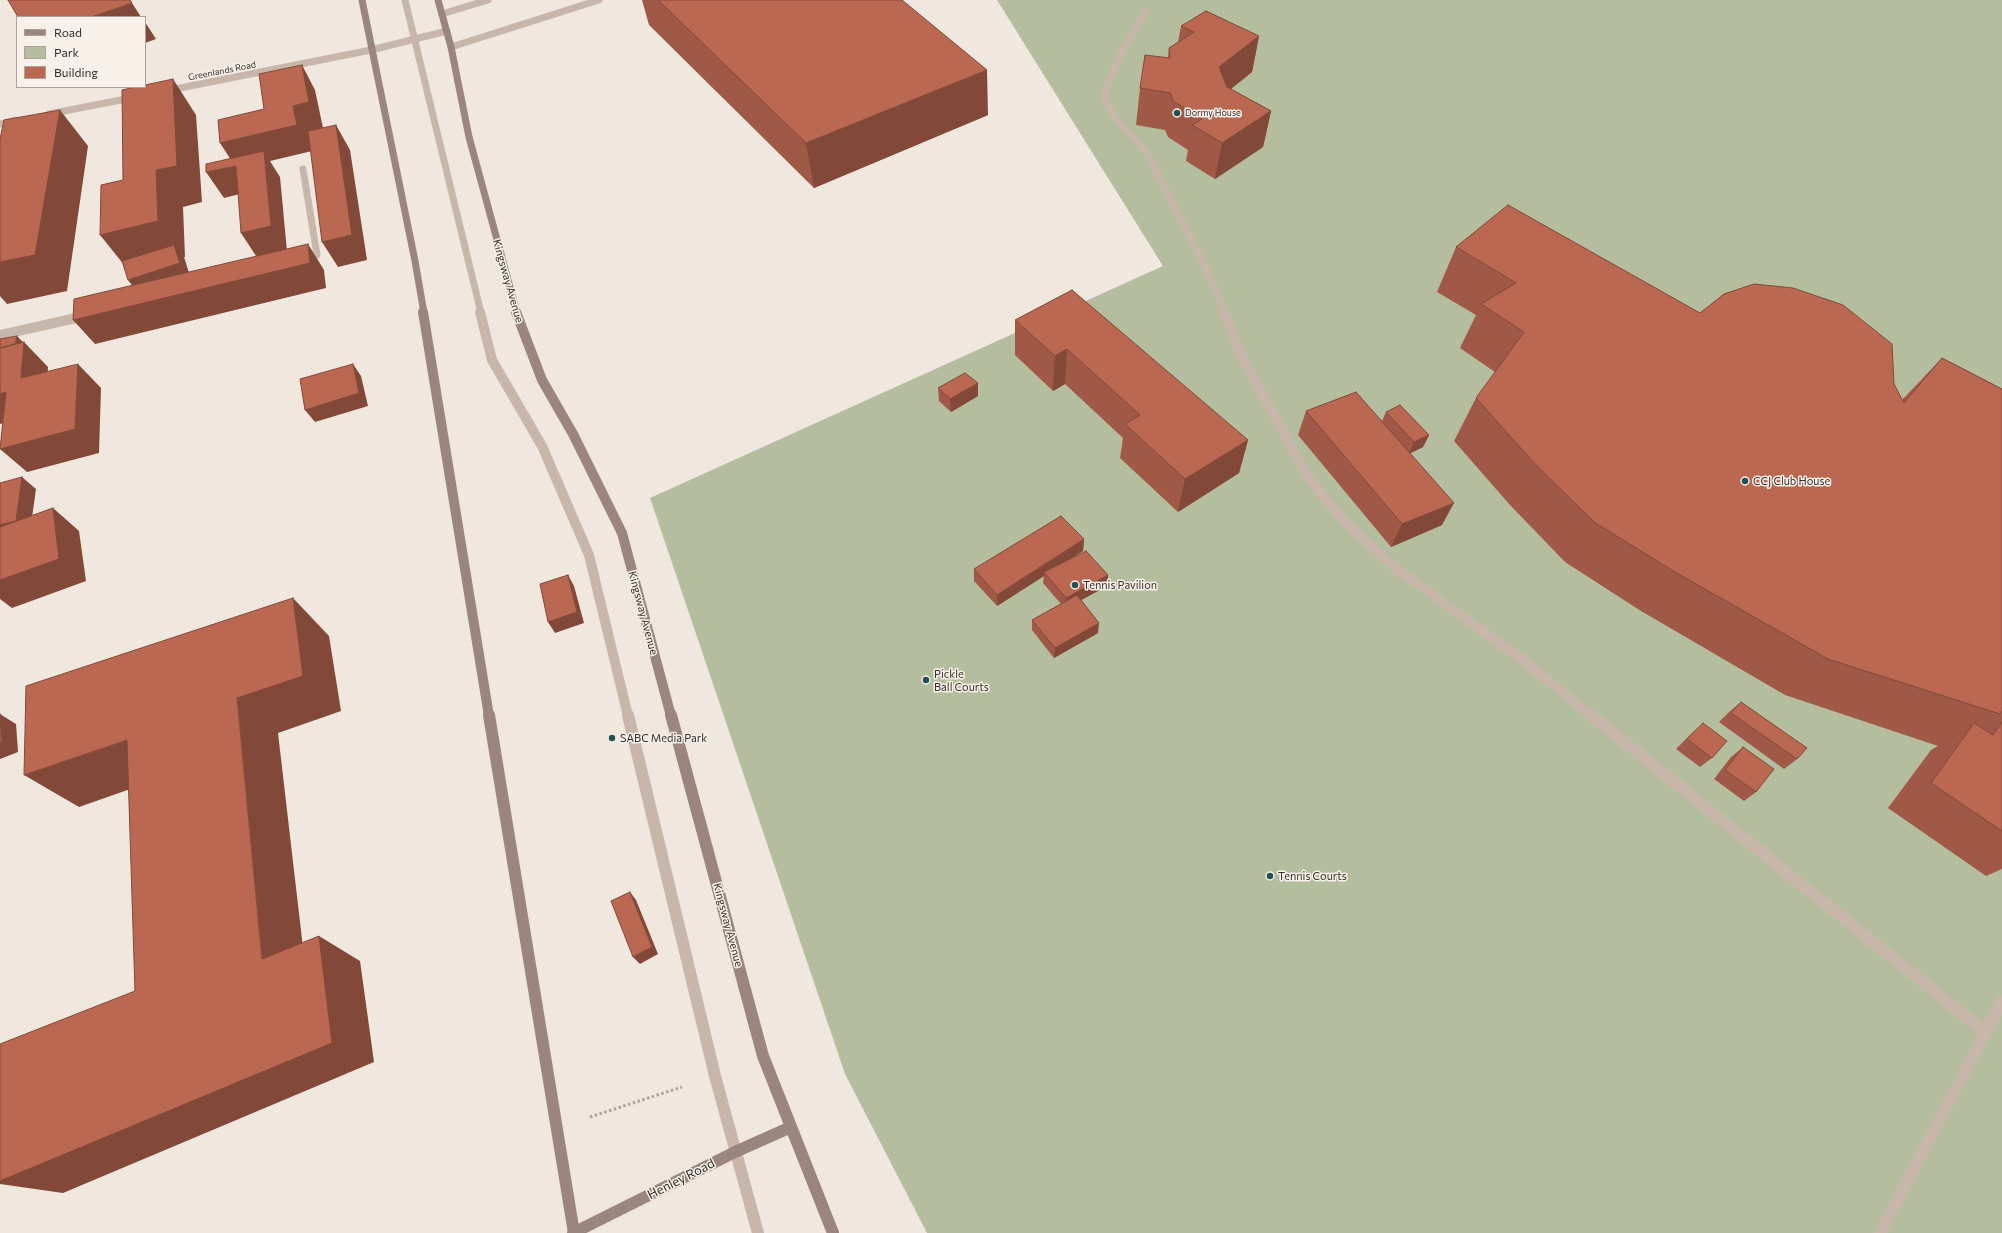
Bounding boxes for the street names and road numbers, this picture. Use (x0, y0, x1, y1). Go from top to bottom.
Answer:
street label: Greenlands Road (187, 59, 257, 83)
street label: Kingsway Avenue (490, 238, 526, 324)
street label: Kingsway Avenue (625, 570, 661, 656)
street label: Kingsway Avenue (710, 882, 746, 968)
street label: Henley Road (645, 1155, 717, 1203)

